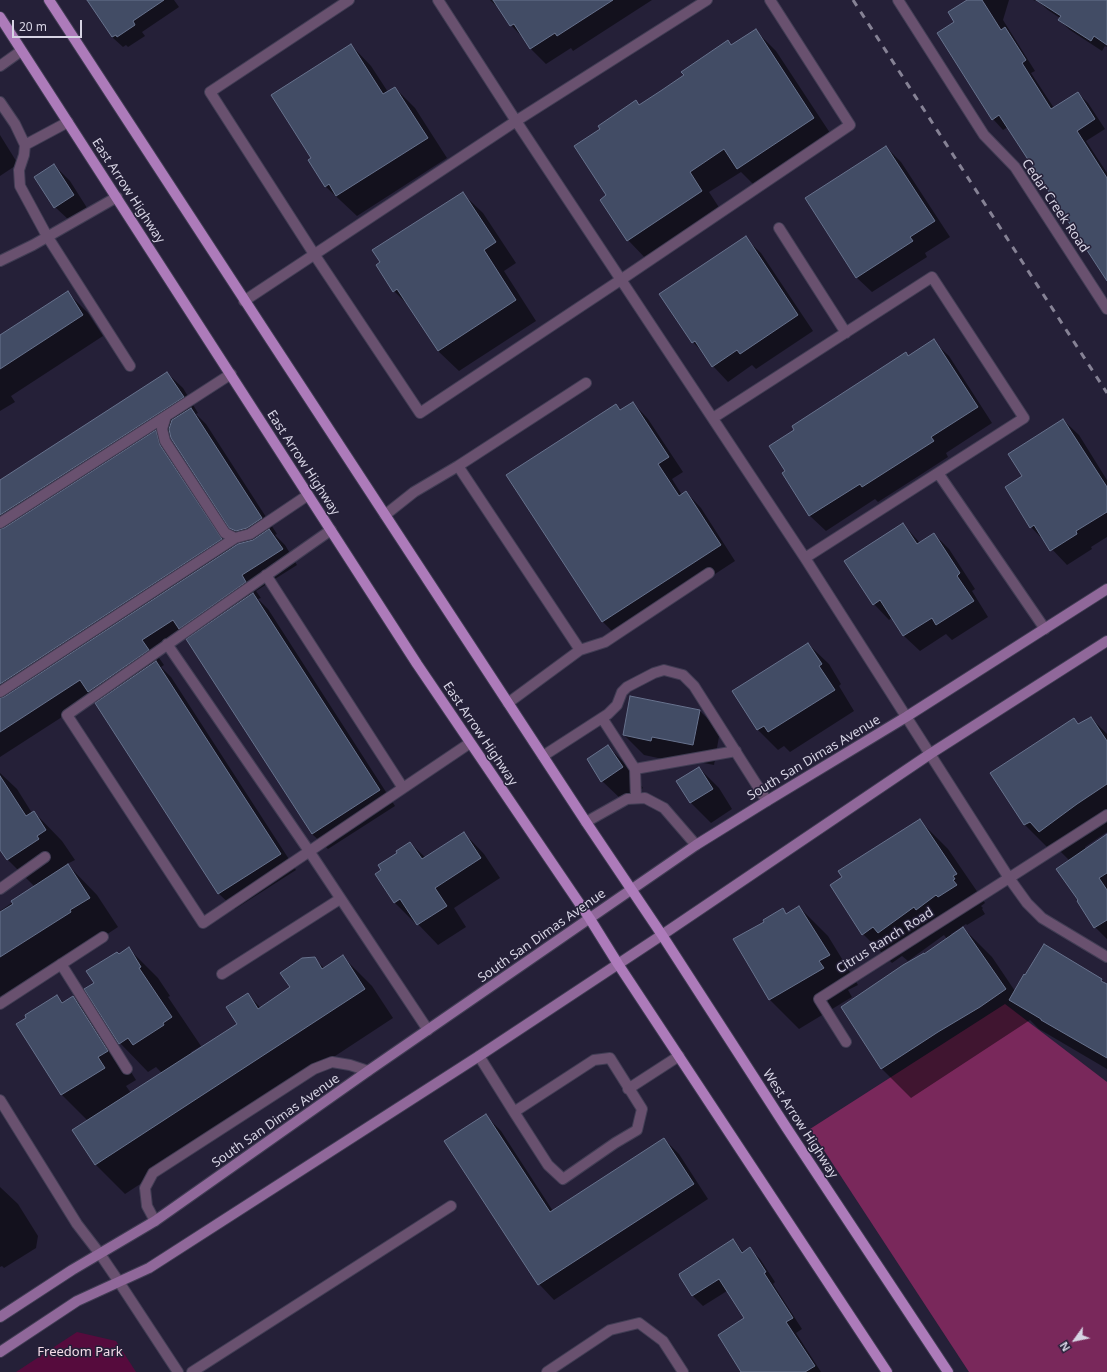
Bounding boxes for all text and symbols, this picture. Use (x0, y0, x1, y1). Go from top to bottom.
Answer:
scale bar (14, 12, 84, 38)
text: 20 m (19, 18, 47, 35)
street label: East Arrow Highway (88, 136, 168, 246)
street label: Cedar Creek Road (1018, 156, 1092, 256)
street label: East Arrow Highway (263, 408, 343, 518)
street label: East Arrow Highway (439, 679, 521, 789)
street label: South San Dimas Avenue (745, 712, 883, 804)
street label: South San Dimas Avenue (475, 886, 609, 986)
street label: Citrus Ranch Road (834, 905, 936, 977)
street label: West Arrow Highway (759, 1067, 841, 1181)
street label: South San Dimas Avenue (209, 1071, 343, 1171)
north arrow (1055, 1320, 1095, 1360)
text: N (1056, 1339, 1073, 1355)
park label: Freedom Park (37, 1344, 123, 1360)

